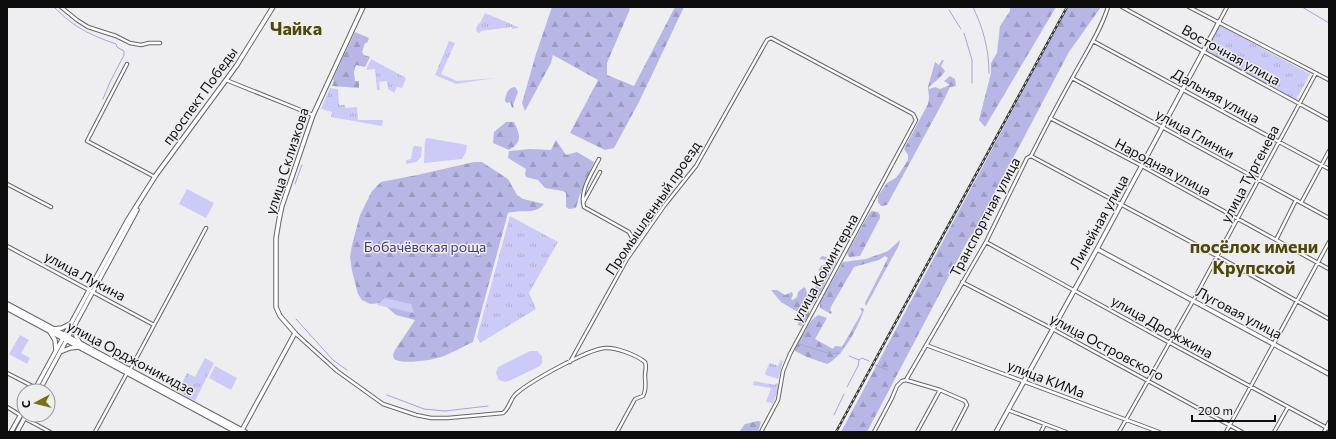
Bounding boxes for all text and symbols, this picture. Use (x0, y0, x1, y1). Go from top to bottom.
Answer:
district label: Чайка (270, 17, 322, 39)
street label: Восточная улица (1179, 20, 1284, 89)
street label: проспект Победы (158, 44, 241, 148)
street label: Дальняя улица (1170, 65, 1263, 127)
street label: улица Склизкова (261, 105, 312, 216)
street label: улица Глинки (1153, 105, 1237, 162)
street label: улица Тургенева (1217, 122, 1282, 225)
street label: Народная улица (1112, 134, 1214, 199)
street label: Промышленный проезд (601, 138, 704, 278)
street label: Транспортная улица (946, 154, 1023, 279)
street label: Линейная улица (1066, 171, 1132, 272)
street label: улица Коминтерна (788, 211, 861, 325)
district label: посёлок имени Крупской (1190, 235, 1318, 278)
park label: Бобачёвская роща (364, 238, 486, 255)
street label: улица Лукина (42, 247, 129, 304)
street label: Луговая улица (1193, 283, 1285, 342)
street label: улица Дрожжина (1108, 292, 1216, 362)
street label: улица Островского (1047, 309, 1167, 384)
street label: улица Орджоникидзе (65, 317, 198, 398)
street label: улица КИМа (1005, 356, 1087, 401)
north arrow (16, 383, 56, 423)
scale bar (1192, 397, 1275, 423)
text: С (19, 399, 32, 409)
text: 200 m (1198, 403, 1233, 417)

